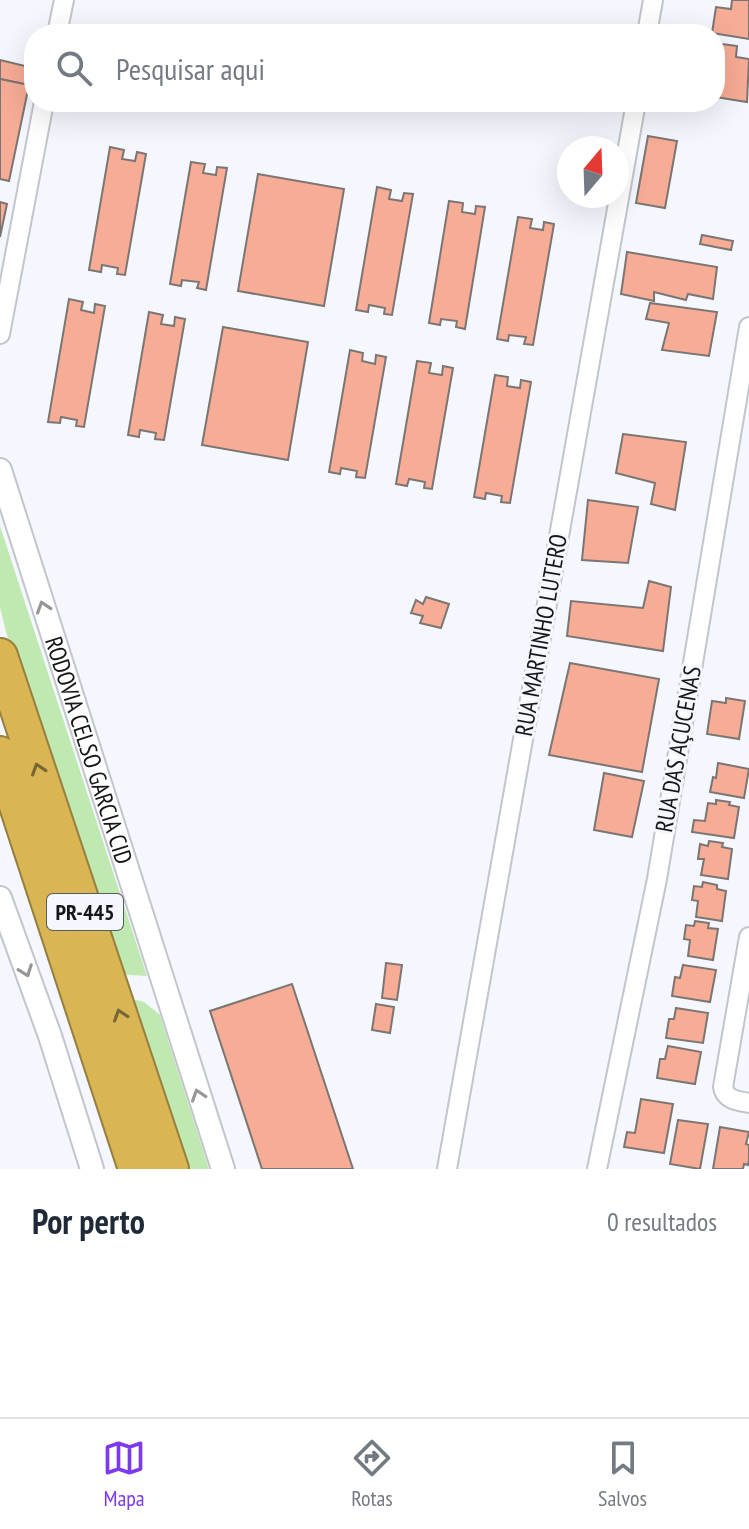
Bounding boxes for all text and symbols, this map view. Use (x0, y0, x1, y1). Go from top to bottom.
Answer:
search box (24, 24, 725, 112)
icon: search (52, 46, 96, 90)
text: Pesquisar aqui (116, 49, 265, 88)
north arrow (557, 136, 629, 208)
street label: RUA MARTINHO LUTERO (508, 532, 574, 738)
one-way arrow (36, 601, 52, 614)
street label: RODOVIA CELSO GARCIA CID (39, 633, 140, 868)
street label: RUA DAS AÇUCENAS (648, 664, 708, 834)
one-way arrow (31, 762, 47, 776)
road number: PR-445 (47, 894, 123, 930)
one-way arrow (17, 964, 33, 978)
one-way arrow (113, 1009, 129, 1023)
one-way arrow (192, 1089, 208, 1103)
text: Por perto (32, 1199, 145, 1243)
text: 0 resultados (607, 1205, 717, 1238)
tab: Mapa (102, 1436, 146, 1512)
tab: Rotas (350, 1436, 394, 1512)
tab: Salvos (598, 1436, 647, 1512)

